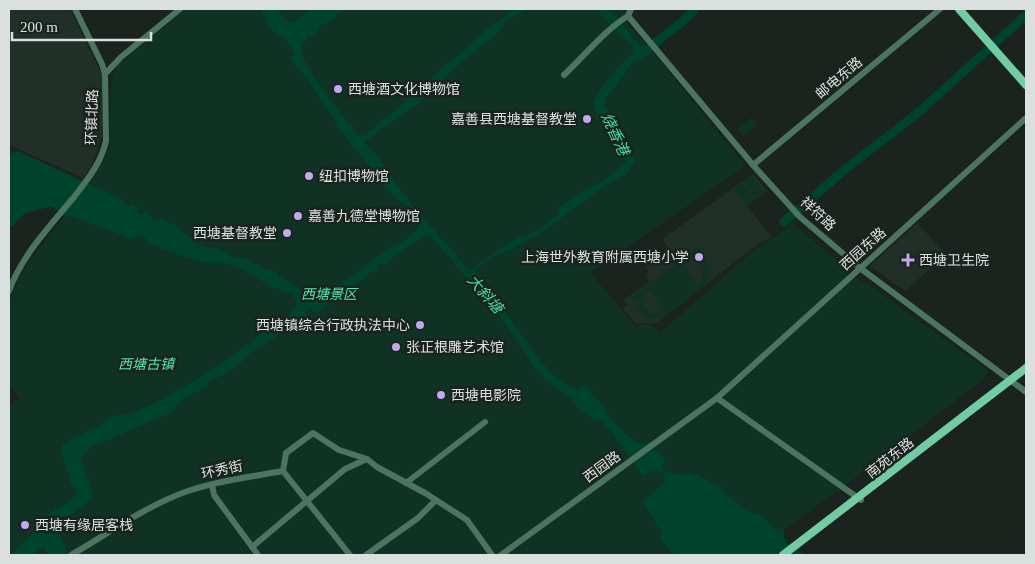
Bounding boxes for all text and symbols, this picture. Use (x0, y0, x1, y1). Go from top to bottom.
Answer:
scale bar (12, 10, 151, 42)
text: 200 m (20, 19, 58, 35)
street label: 邮电东路 (813, 54, 865, 102)
place label: 西塘酒文化博物馆 (348, 81, 460, 97)
marker: 西塘酒文化博物馆 (332, 83, 344, 95)
street label: 环镇北路 (83, 89, 100, 145)
water label: 烧香港 (598, 110, 633, 160)
place label: 嘉善县西塘基督教堂 (451, 111, 577, 127)
marker: 嘉善县西塘基督教堂 (581, 113, 593, 125)
place label: 纽扣博物馆 (319, 168, 389, 184)
marker: 纽扣博物馆 (303, 170, 315, 182)
street label: 祥符路 (798, 194, 838, 234)
place label: 嘉善九德堂博物馆 (308, 208, 420, 224)
marker: 嘉善九德堂博物馆 (292, 210, 304, 222)
place label: 西塘基督教堂 (193, 225, 277, 241)
street label: 西园东路 (837, 225, 889, 273)
marker: 西塘基督教堂 (281, 227, 293, 239)
place label: 上海世外教育附属西塘小学 (521, 249, 689, 265)
marker: 上海世外教育附属西塘小学 (693, 251, 705, 263)
place label: 西塘卫生院 (919, 252, 989, 268)
marker: 西塘卫生院 (901, 253, 915, 267)
water label: 大斜塘 (464, 272, 508, 318)
park label: 西塘景区 (301, 287, 359, 302)
place label: 西塘镇综合行政执法中心 (256, 317, 410, 333)
marker: 西塘镇综合行政执法中心 (414, 319, 426, 331)
place label: 张正根雕艺术馆 (406, 340, 504, 355)
marker: 张正根雕艺术馆 (390, 341, 402, 353)
park label: 西塘古镇 (118, 357, 176, 372)
place label: 西塘电影院 (451, 387, 521, 403)
marker: 西塘电影院 (435, 389, 447, 401)
street label: 南苑东路 (863, 435, 917, 481)
street label: 西园路 (581, 449, 623, 485)
street label: 环秀街 (200, 458, 244, 482)
place label: 西塘有缘居客栈 (35, 517, 133, 533)
marker: 西塘有缘居客栈 (19, 519, 31, 531)

